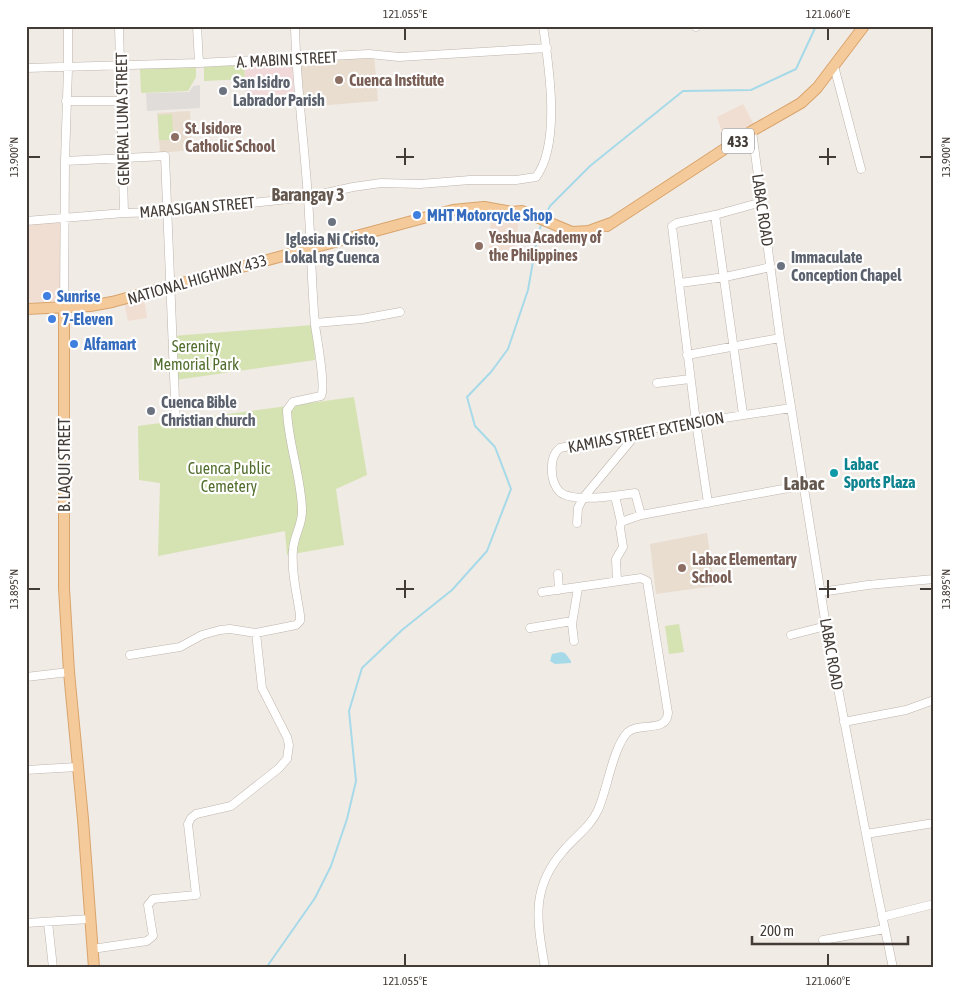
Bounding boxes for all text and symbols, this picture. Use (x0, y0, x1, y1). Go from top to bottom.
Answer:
text: 121.055°E (383, 7, 427, 21)
text: 121.060°E (806, 7, 850, 21)
street label: A. MABINI STREET (236, 47, 338, 71)
street label: GENERAL LUNA STREET (112, 52, 132, 186)
place label: Cuenca Institute (349, 71, 444, 89)
place label: San Isidro Labrador Parish (233, 73, 325, 109)
marker: Cuenca Institute (333, 74, 345, 86)
marker: San Isidro Labrador Parish (217, 85, 229, 97)
place label: St. Isidore Catholic School (185, 119, 276, 155)
road number: 433 (722, 128, 754, 154)
marker: St. Isidore Catholic School (169, 131, 181, 143)
text: 13.900°N (7, 137, 21, 177)
text: 13.900°N (939, 137, 953, 177)
street label: LABAC ROAD (749, 173, 777, 247)
district label: Barangay 3 (271, 184, 345, 205)
street label: MARASIGAN STREET (139, 193, 255, 221)
place label: MHT Motorcycle Shop (427, 206, 553, 224)
marker: MHT Motorcycle Shop (411, 209, 423, 221)
marker: Iglesia Ni Cristo, Lokal ng Cuenca (326, 216, 338, 228)
place label: Yeshua Academy of the Philippines (488, 228, 602, 264)
place label: Iglesia Ni Cristo, Lokal ng Cuenca (285, 230, 379, 266)
marker: Yeshua Academy of the Philippines (473, 240, 485, 252)
place label: Immaculate Conception Chapel (791, 248, 902, 284)
street label: NATIONAL HIGHWAY 433 (125, 250, 269, 308)
marker: Immaculate Conception Chapel (775, 260, 787, 272)
place label: Sunrise (57, 287, 101, 305)
marker: Sunrise (41, 290, 53, 302)
place label: 7-Eleven (62, 310, 113, 328)
marker: 7-Eleven (46, 313, 58, 325)
place label: Alfamart (83, 335, 136, 353)
park label: Serenity Memorial Park (153, 337, 239, 373)
marker: Alfamart (68, 338, 80, 350)
place label: Cuenca Bible Christian church (161, 393, 256, 429)
marker: Cuenca Bible Christian church (145, 405, 157, 417)
street label: KAMIAS STREET EXTENSION (566, 408, 726, 456)
street label: B. LAQUI STREET (55, 418, 73, 512)
place label: Labac Sports Plaza (844, 455, 916, 491)
park label: Cuenca Public Cemetery (188, 459, 270, 496)
marker: Labac Sports Plaza (828, 467, 840, 479)
district label: Labac (783, 472, 825, 494)
place label: Labac Elementary School (692, 550, 797, 586)
marker: Labac Elementary School (676, 562, 688, 574)
text: 13.895°N (7, 569, 21, 609)
text: 13.895°N (939, 569, 953, 609)
street label: LABAC ROAD (817, 617, 847, 691)
scale bar (752, 914, 909, 946)
text: 200 m (760, 922, 794, 939)
text: 121.055°E (383, 974, 427, 988)
text: 121.060°E (806, 974, 850, 988)

